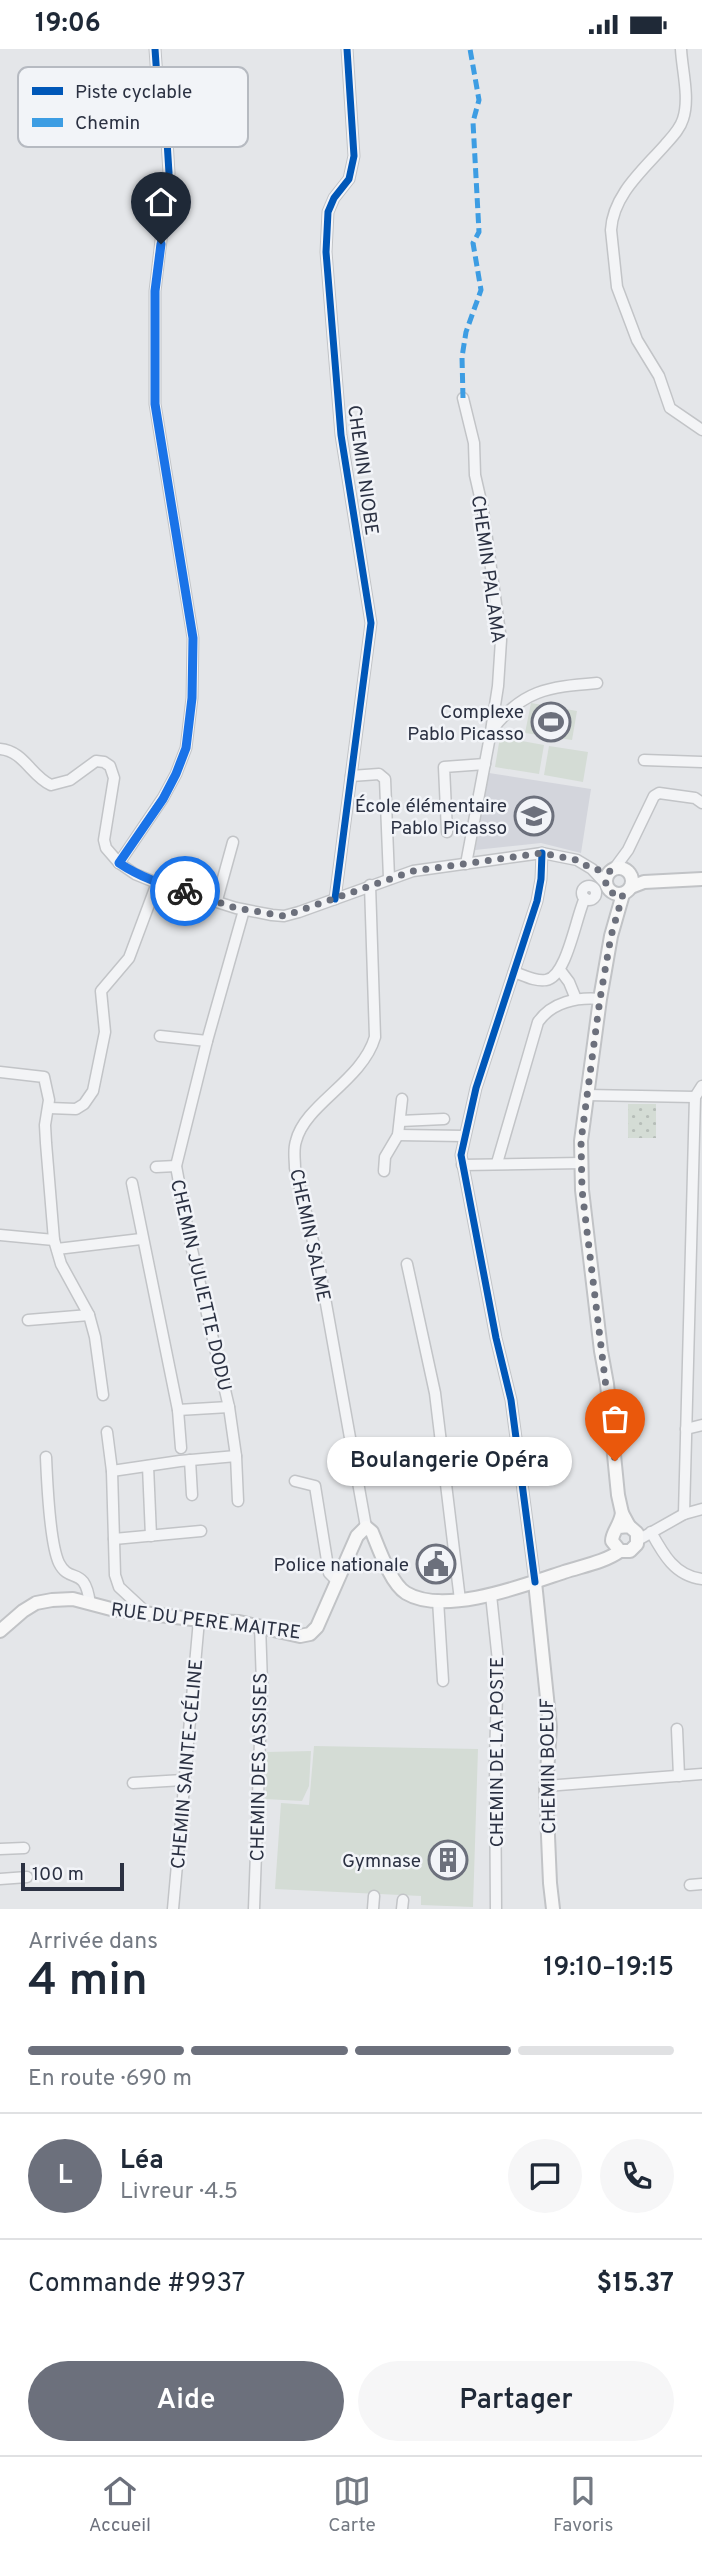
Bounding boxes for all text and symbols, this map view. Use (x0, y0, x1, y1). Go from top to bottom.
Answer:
text: 19:06 (35, 8, 101, 41)
legend (18, 67, 248, 147)
text: Piste cyclable (75, 81, 192, 105)
text: Chemin (75, 112, 140, 136)
pin (131, 172, 191, 244)
icon: home (142, 183, 180, 221)
street label: CHEMIN NIOBE (341, 404, 383, 537)
street label: CHEMIN PALAMA (465, 494, 509, 645)
place label: Complexe Pablo Picasso (407, 701, 524, 747)
sports icon: Complexe Pablo Picasso (530, 701, 572, 743)
place label: École élémentaire Pablo Picasso (355, 794, 507, 841)
school or university icon: École élémentaire Pablo Picasso (513, 795, 555, 837)
courier (150, 856, 220, 926)
icon: bike (166, 872, 204, 910)
street label: CHEMIN SALME (283, 1167, 335, 1304)
street label: CHEMIN JULIETTE DODU (164, 1177, 236, 1394)
pin (585, 1389, 645, 1461)
icon: bag (596, 1400, 634, 1438)
callout: Boulangerie Opéra (328, 1437, 573, 1485)
text: Boulangerie Opéra (350, 1447, 549, 1476)
public building icon: Police nationale (415, 1543, 457, 1585)
place label: Police nationale (274, 1554, 409, 1578)
street label: RUE DU PERE MAITRE (109, 1598, 302, 1646)
street label: CHEMIN DE LA POSTE (486, 1657, 510, 1847)
street label: CHEMIN SAINTE-CÉLINE (166, 1658, 209, 1870)
street label: CHEMIN DES ASSISES (246, 1672, 274, 1862)
street label: CHEMIN BOEUF (536, 1698, 562, 1834)
building icon: Gymnase (427, 1839, 469, 1881)
place label: Gymnase (342, 1850, 421, 1874)
scale bar (21, 1860, 124, 1892)
text: 100 m (32, 1863, 84, 1887)
text: Arrivée dans (28, 1928, 158, 1957)
text: 19:10–19:15 (543, 1952, 674, 1985)
text: 4 min (28, 1953, 148, 2012)
text: En route · 690 m (28, 2065, 192, 2094)
button: chat (508, 2139, 582, 2213)
button: phone (600, 2139, 674, 2213)
text: Léa (120, 2145, 164, 2178)
text: L (58, 2160, 72, 2193)
text: Livreur · 4.5 (120, 2178, 238, 2207)
text: Commande #9937 (28, 2268, 245, 2301)
text: $15.37 (597, 2268, 674, 2301)
button: Aide (28, 2361, 344, 2441)
button: Partager (358, 2361, 674, 2441)
tab: Accueil (89, 2472, 151, 2538)
tab: Carte (328, 2472, 376, 2538)
tab: Favoris (553, 2472, 613, 2538)

